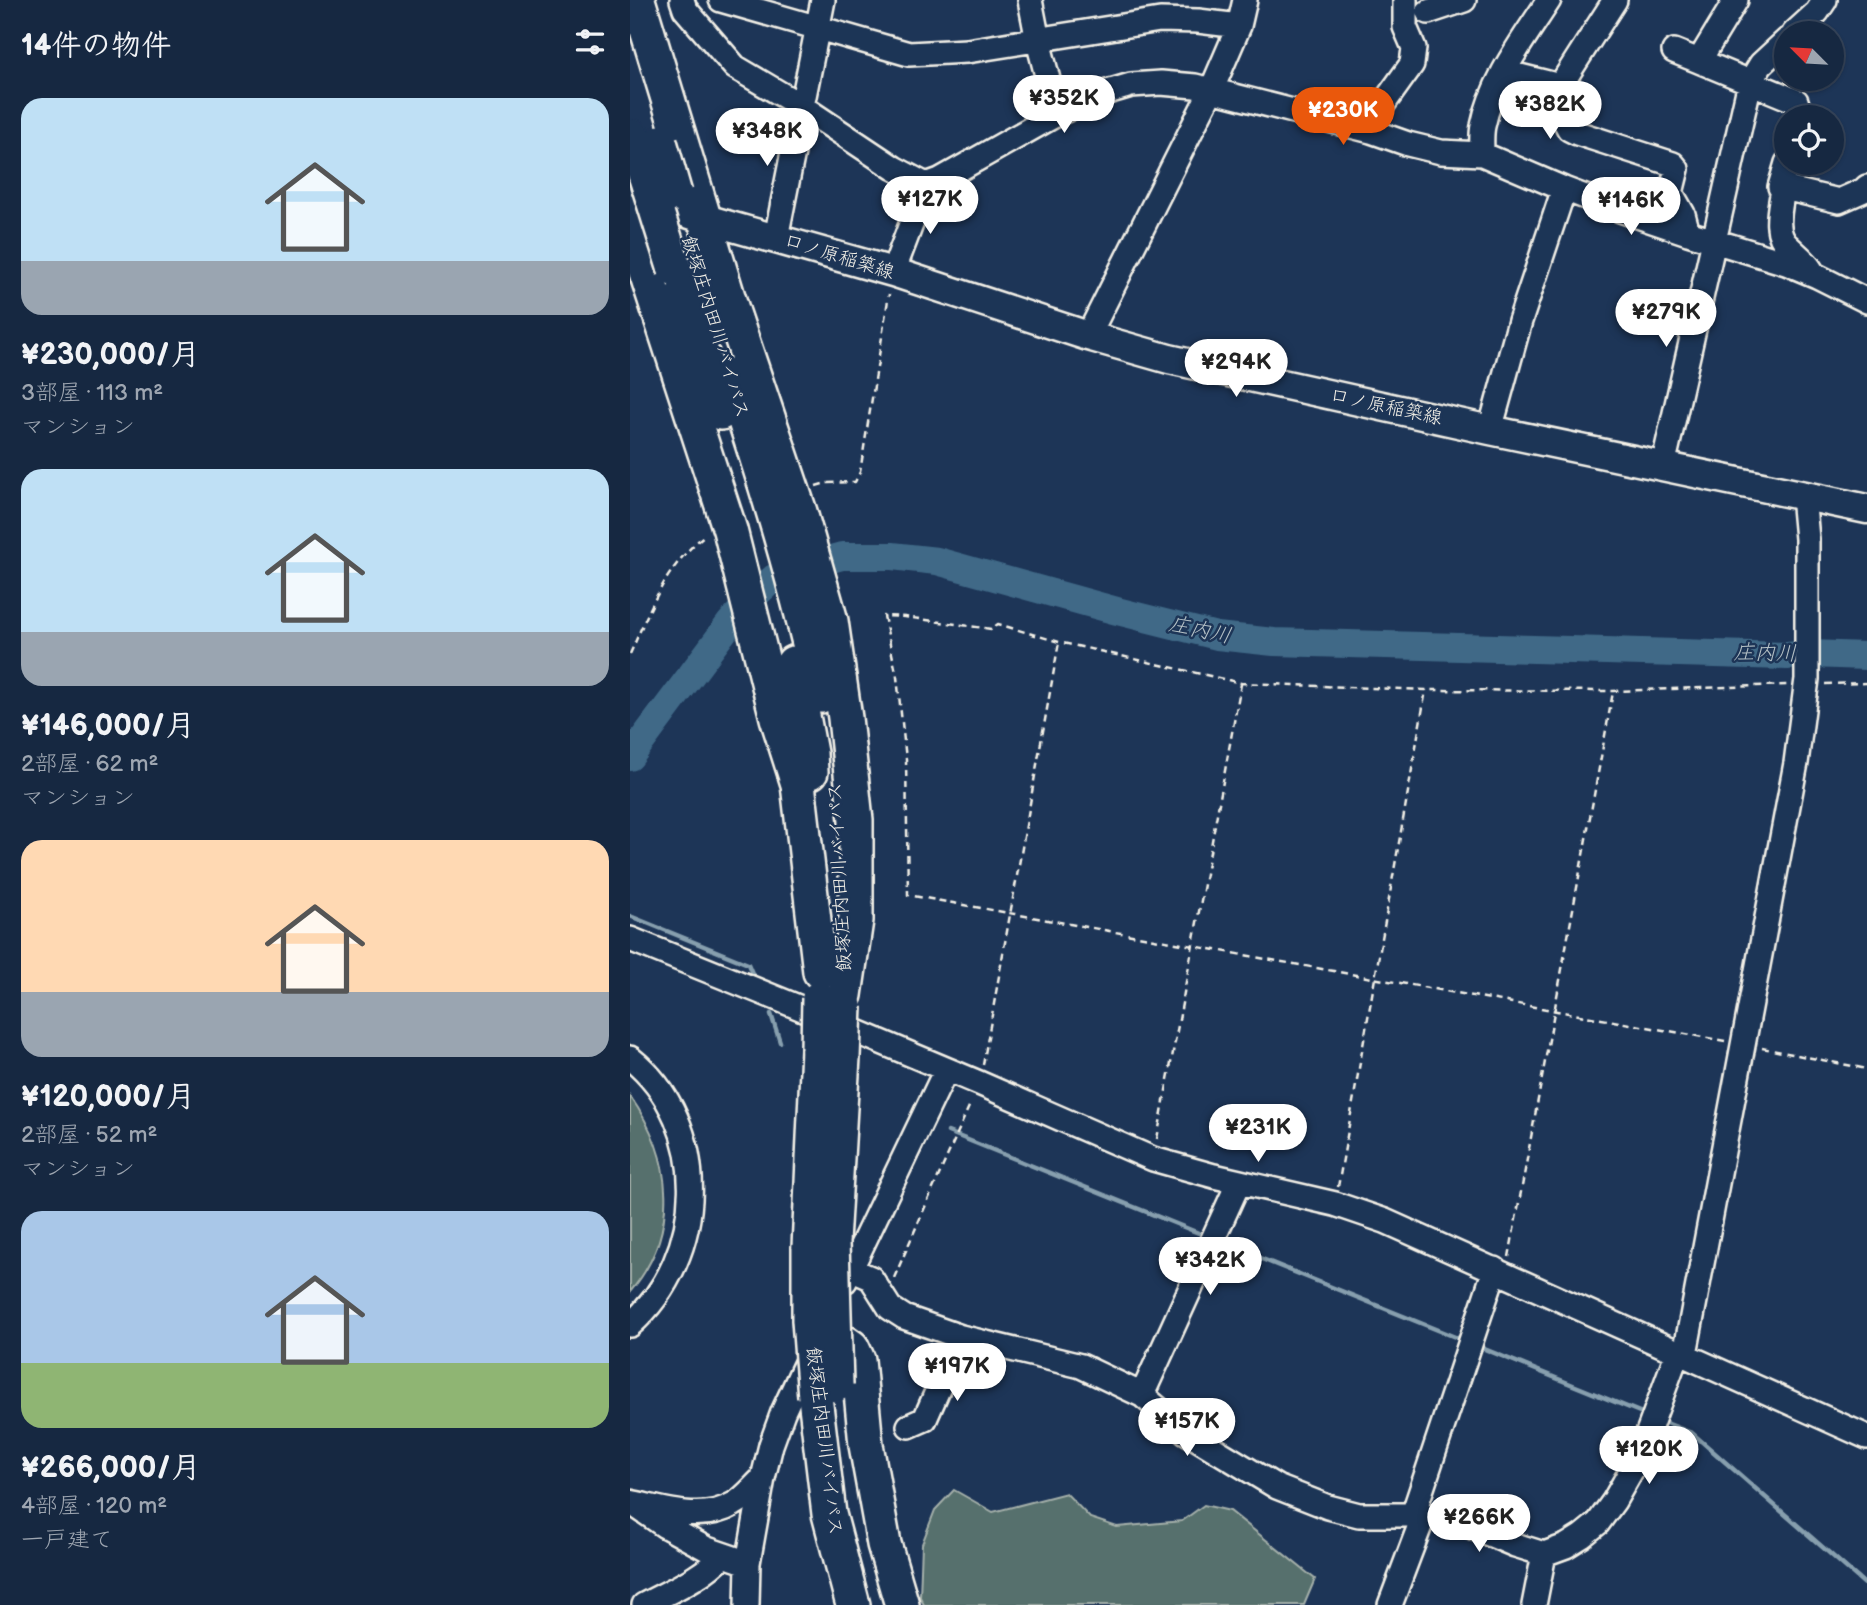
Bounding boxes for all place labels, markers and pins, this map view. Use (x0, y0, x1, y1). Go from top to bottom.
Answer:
pin: ¥352K (1015, 76, 1113, 135)
pin: ¥382K (1501, 82, 1599, 141)
pin: ¥230K (1294, 88, 1392, 147)
pin: ¥348K (718, 108, 816, 168)
pin: ¥127K (881, 176, 979, 236)
pin: ¥146K (1582, 177, 1680, 237)
pin: ¥279K (1617, 290, 1715, 349)
pin: ¥294K (1187, 340, 1285, 399)
pin: ¥231K (1209, 1104, 1307, 1164)
pin: ¥342K (1161, 1238, 1259, 1297)
pin: ¥197K (908, 1344, 1006, 1403)
pin: ¥157K (1138, 1398, 1236, 1458)
pin: ¥120K (1600, 1426, 1698, 1486)
pin: ¥266K (1430, 1494, 1528, 1554)

